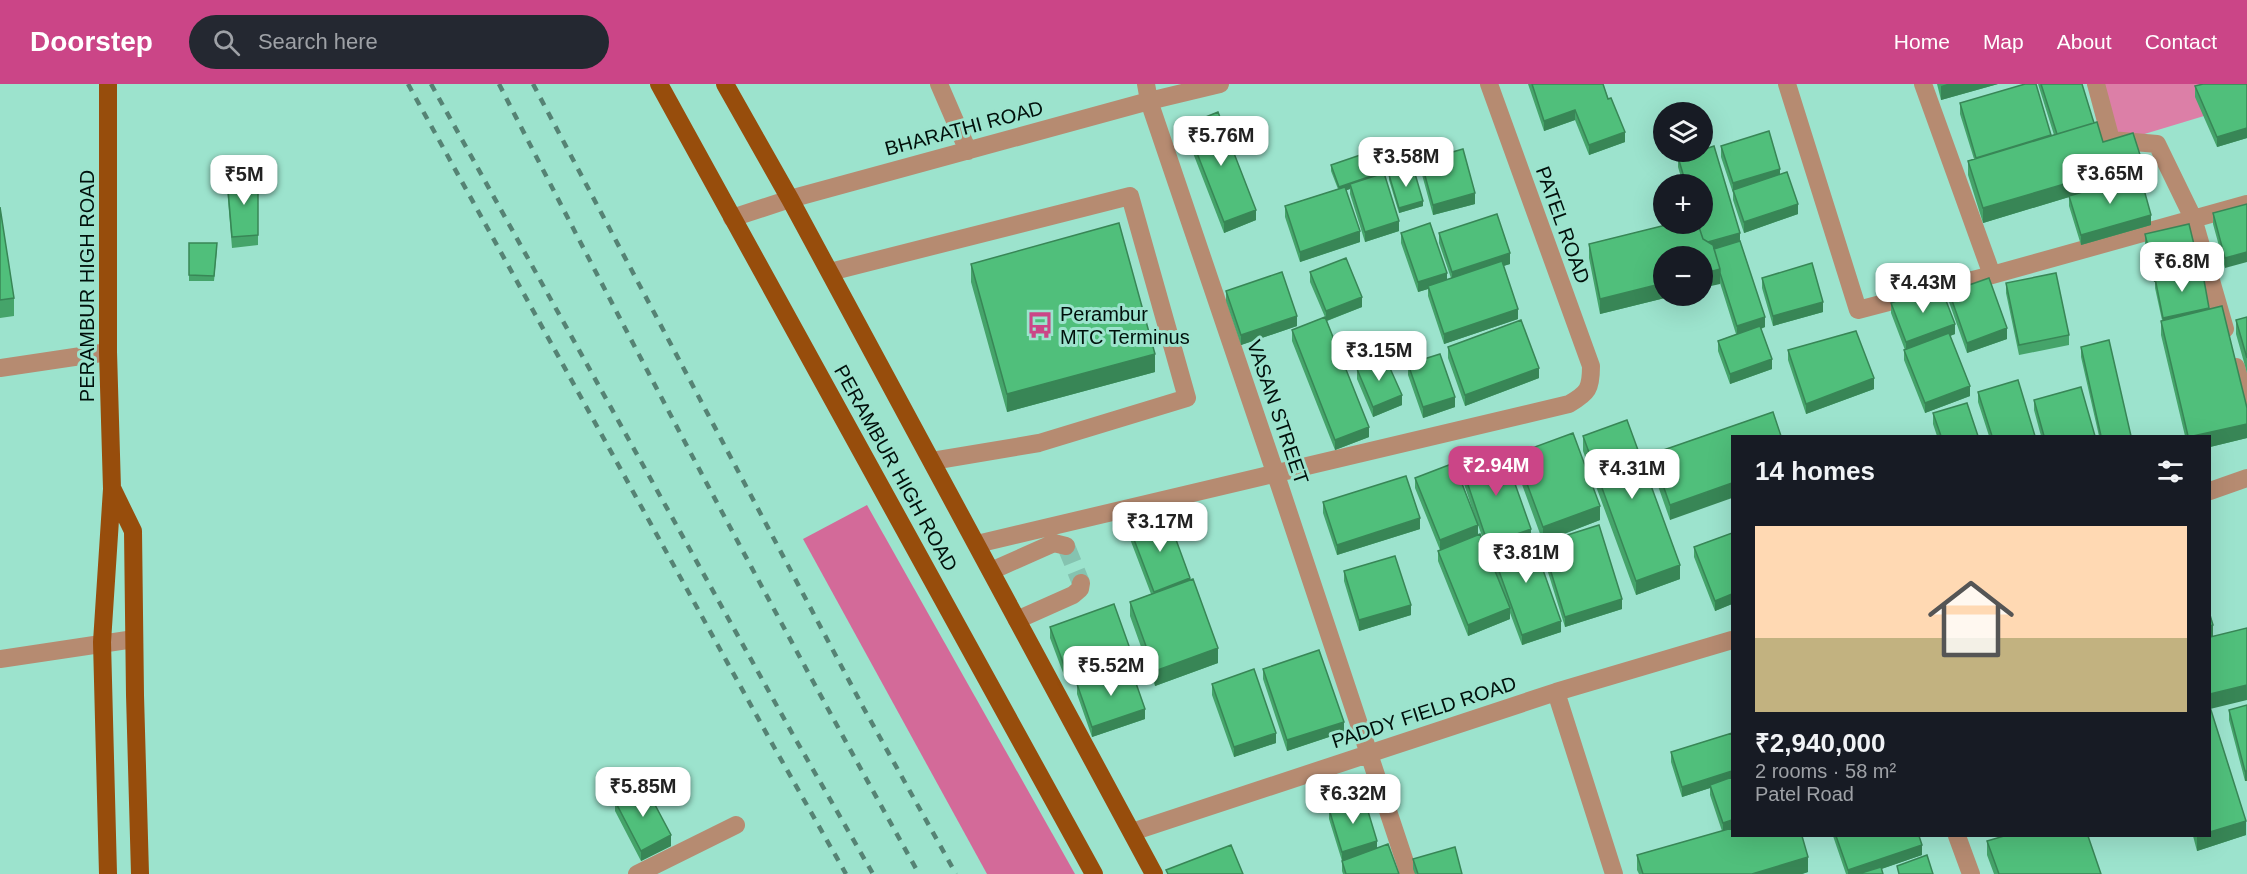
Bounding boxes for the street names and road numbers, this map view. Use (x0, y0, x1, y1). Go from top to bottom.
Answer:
street label: BHARATHI ROAD (882, 96, 1046, 160)
street label: PATEL ROAD (1532, 163, 1594, 287)
street label: PERAMBUR HIGH ROAD (76, 170, 98, 402)
street label: VASAN STREET (1243, 337, 1313, 487)
street label: PERAMBUR HIGH ROAD (830, 361, 962, 575)
street label: PADDY FIELD ROAD (1329, 672, 1519, 752)

